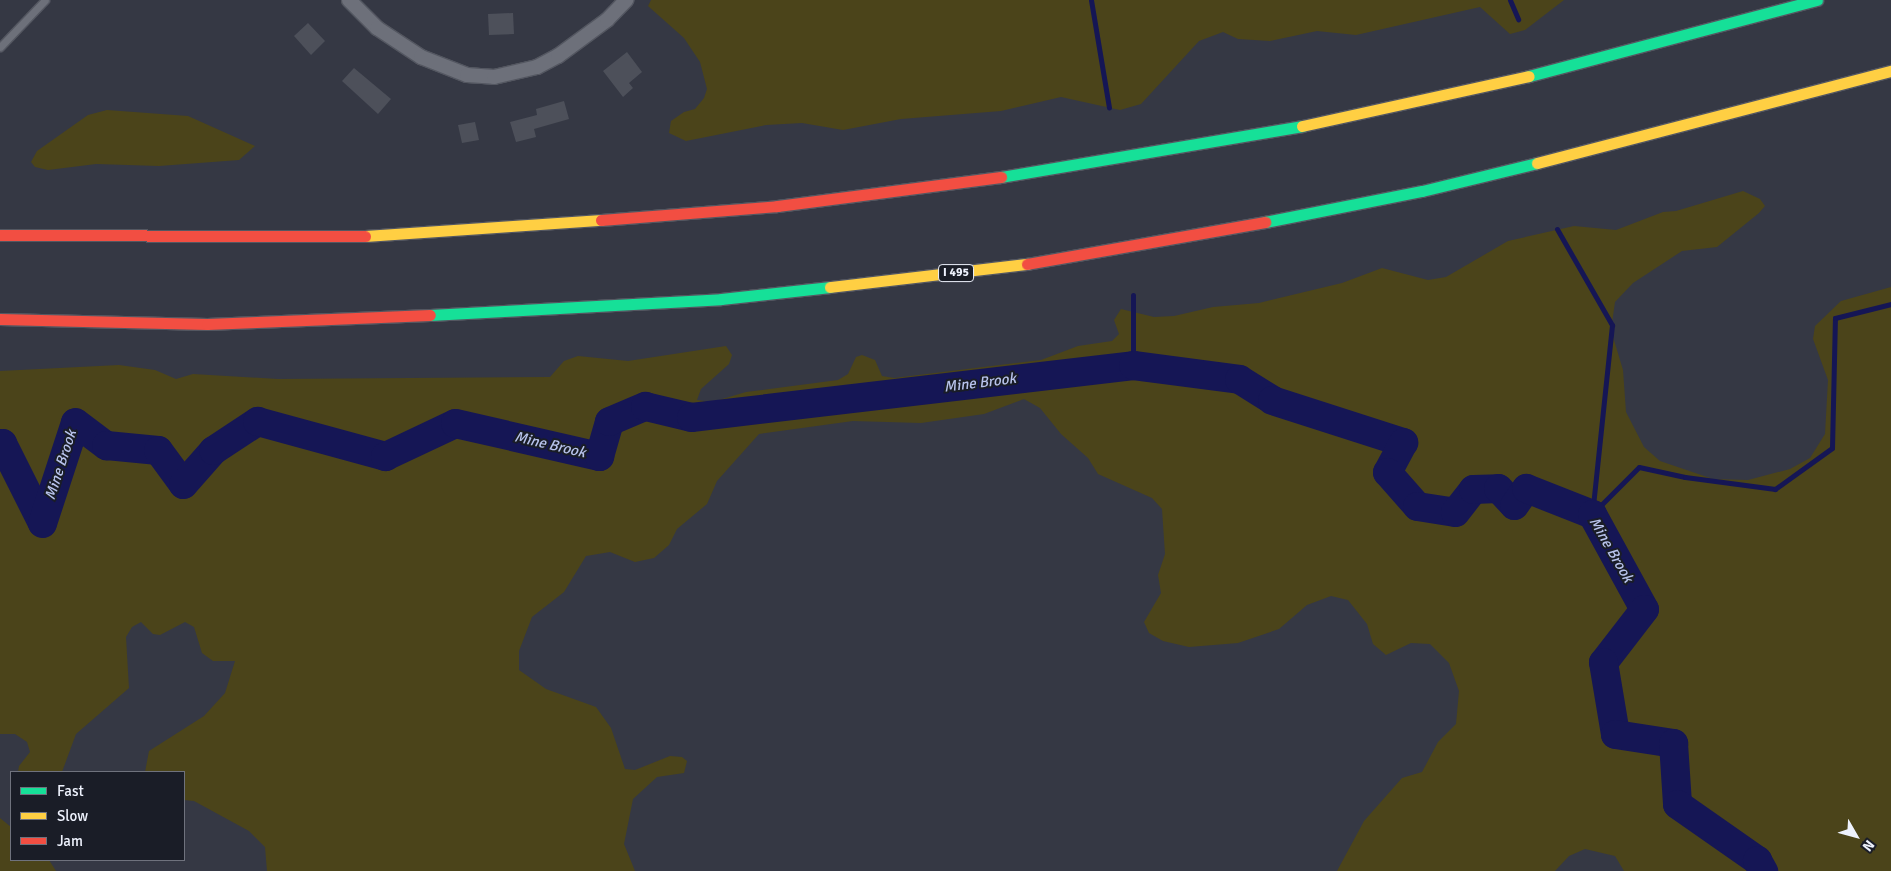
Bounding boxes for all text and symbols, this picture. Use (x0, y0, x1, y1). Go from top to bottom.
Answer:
road number: I 495 (937, 264, 975, 282)
water label: Mine Brook (943, 370, 1017, 396)
water label: Mine Brook (41, 428, 81, 502)
water label: Mine Brook (513, 428, 587, 462)
water label: Mine Brook (1585, 514, 1637, 586)
legend (10, 771, 185, 861)
text: Fast (57, 782, 84, 800)
text: Slow (57, 807, 88, 825)
north arrow (1831, 811, 1881, 861)
text: Jam (57, 832, 83, 850)
text: N (1859, 836, 1878, 855)

